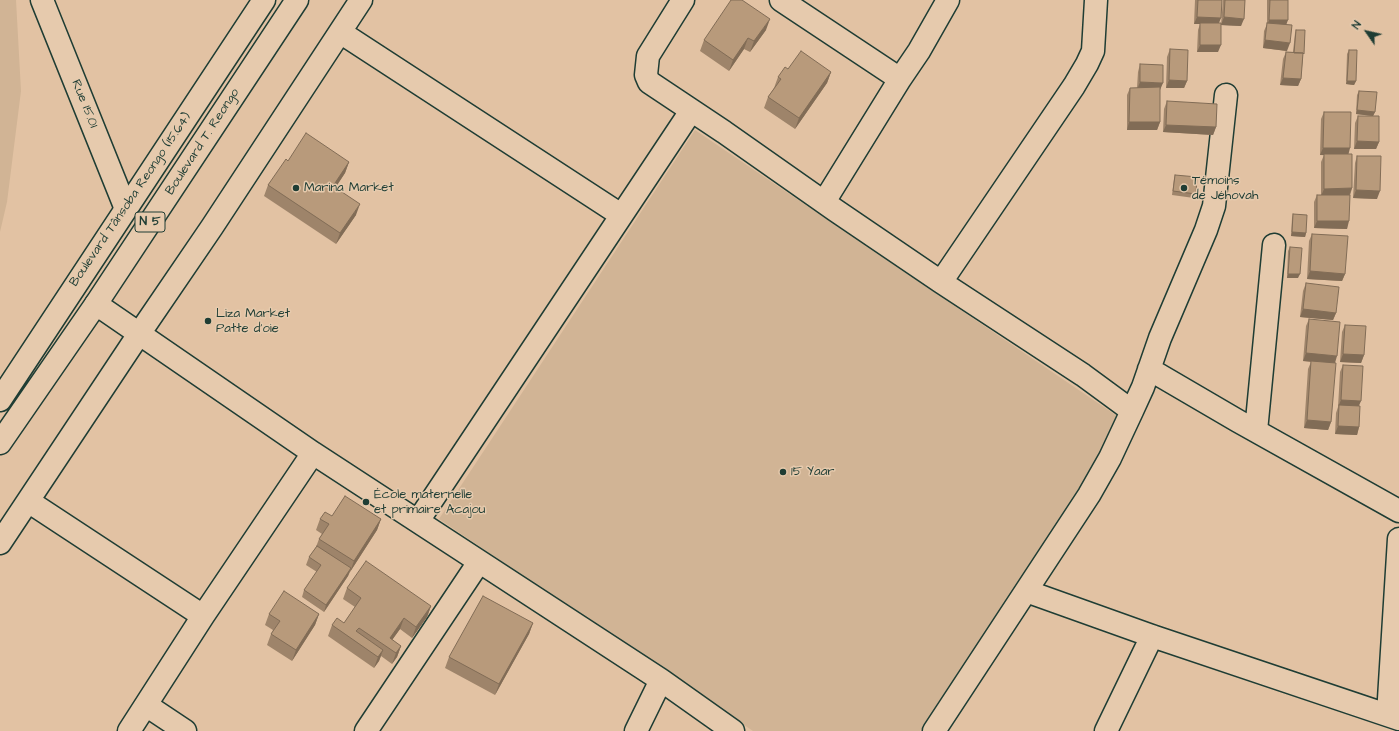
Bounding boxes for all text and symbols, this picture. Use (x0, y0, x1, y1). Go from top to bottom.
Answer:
north arrow (1347, 12, 1387, 52)
text: N (1348, 18, 1365, 32)
street label: Rue 15.01 (67, 78, 101, 130)
street label: Boulevard T. Reongo (163, 86, 243, 198)
street label: Boulevard Tânsoba Reongo (15.64) (67, 110, 195, 290)
place label: Témoins de Jéhovah (1192, 173, 1258, 204)
place label: Marina Market (304, 180, 394, 196)
marker: Marina Market (291, 183, 301, 193)
marker: Témoins de Jéhovah (1179, 183, 1189, 193)
road number: N 5 (135, 212, 165, 232)
place label: Liza Market Patte d'oie (216, 306, 290, 337)
marker: Liza Market Patte d'oie (203, 316, 213, 326)
place label: 15 Yaar (791, 464, 834, 480)
marker: 15 Yaar (778, 467, 788, 477)
place label: École maternelle et primaire Acajou (374, 487, 485, 518)
marker: École maternelle et primaire Acajou (361, 497, 371, 507)

